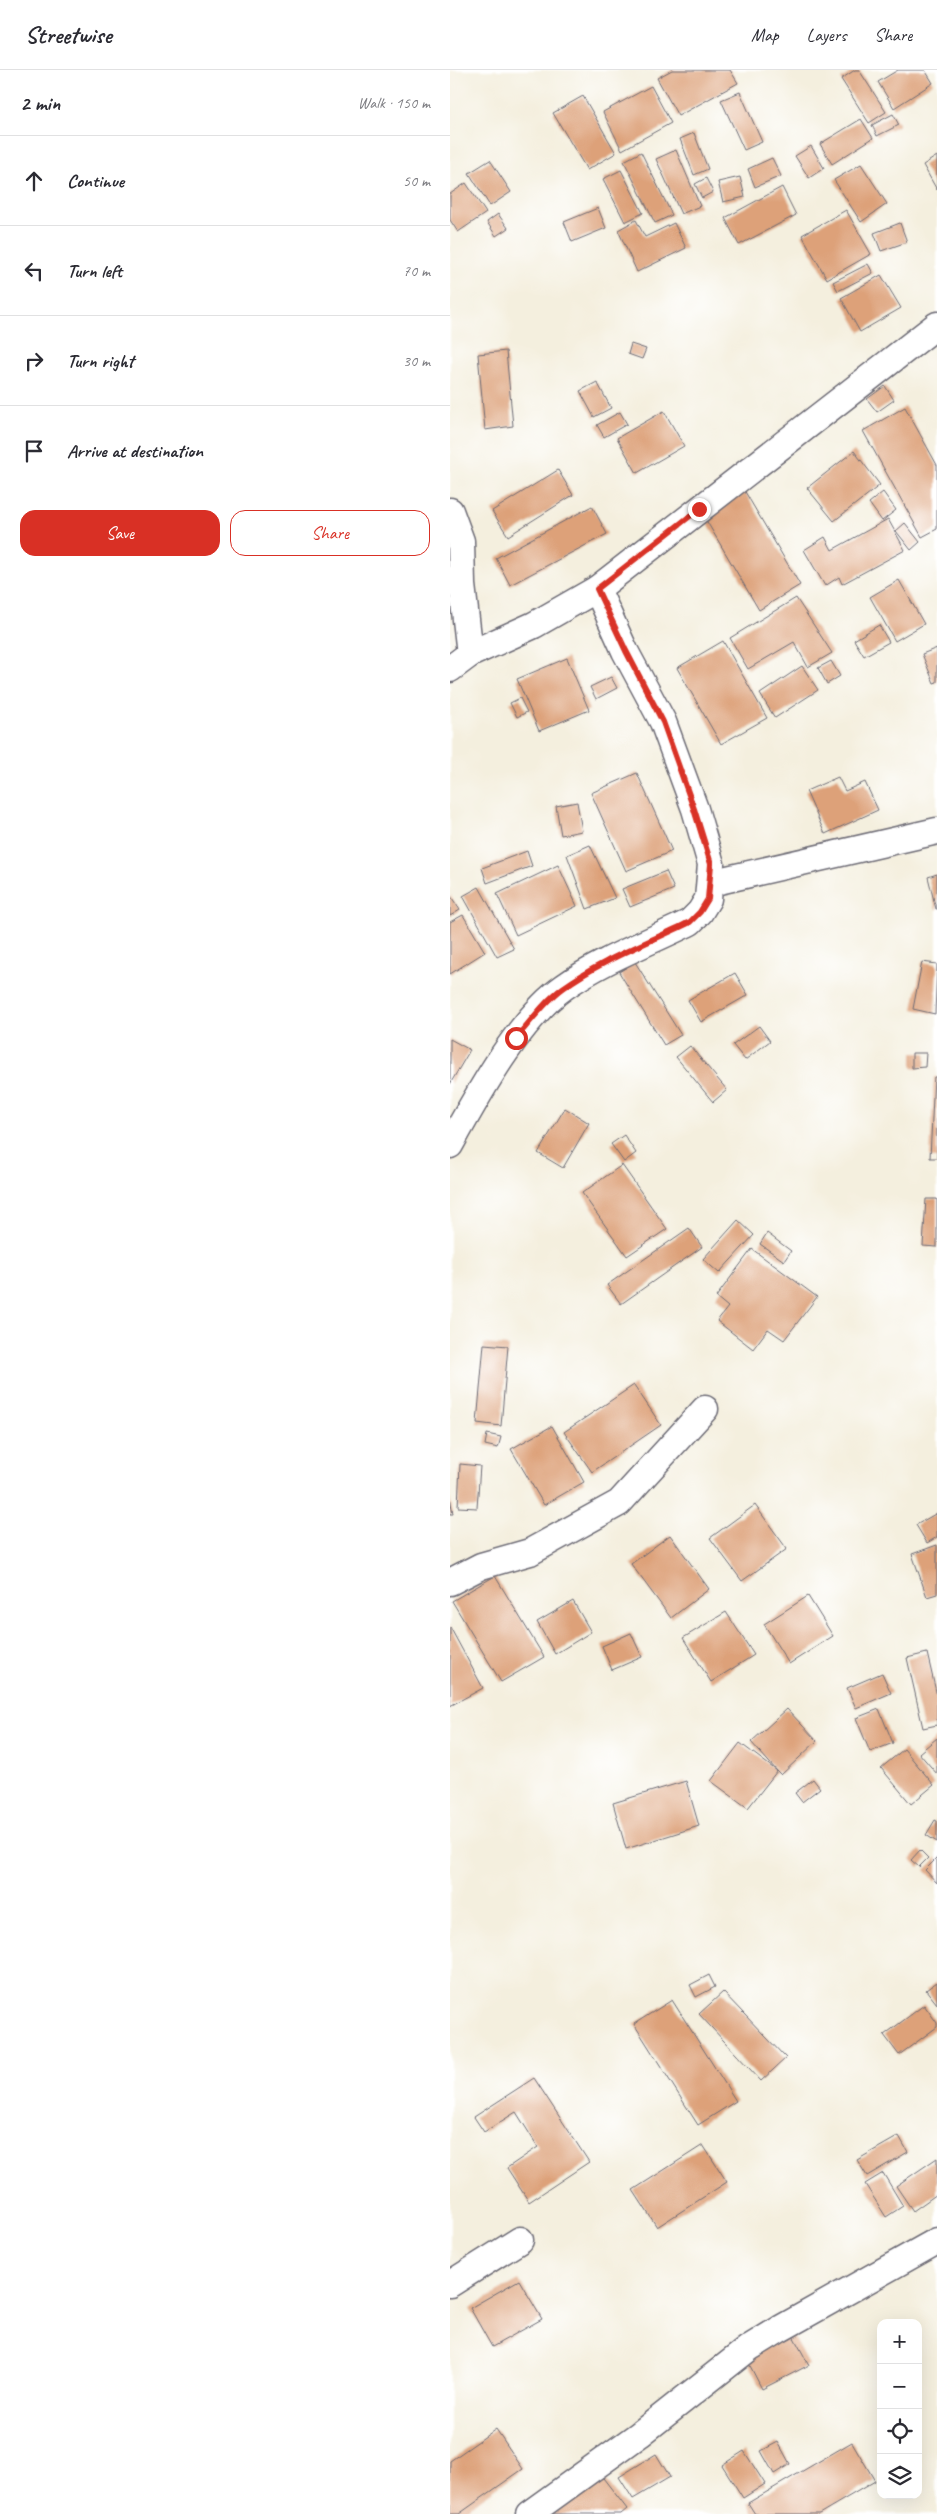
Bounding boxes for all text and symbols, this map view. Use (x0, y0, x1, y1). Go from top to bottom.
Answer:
text: Streetwise (25, 20, 111, 50)
text: Map (751, 24, 779, 46)
text: Layers (807, 24, 846, 46)
text: Share (874, 24, 912, 46)
text: 2 min (20, 90, 60, 116)
text: Walk · 150 m (358, 93, 430, 113)
icon: ahead (20, 167, 48, 195)
text: Continue (67, 169, 124, 193)
text: 50 m (403, 171, 430, 191)
icon: left (20, 257, 48, 285)
text: Turn left (67, 259, 122, 283)
text: 70 m (403, 261, 430, 281)
icon: right (20, 347, 48, 375)
text: Turn right (67, 349, 134, 373)
text: 30 m (403, 351, 430, 371)
icon: arrive (20, 437, 48, 465)
text: Arrive at destination (67, 439, 203, 463)
route end (688, 498, 711, 521)
button: Save (20, 510, 220, 556)
button: Share (230, 510, 430, 556)
route start (505, 1027, 528, 1050)
map controls (877, 2319, 922, 2499)
button: + (877, 2319, 922, 2364)
button: − (877, 2364, 922, 2409)
button: locate (877, 2409, 922, 2454)
button: layers (877, 2454, 922, 2499)

